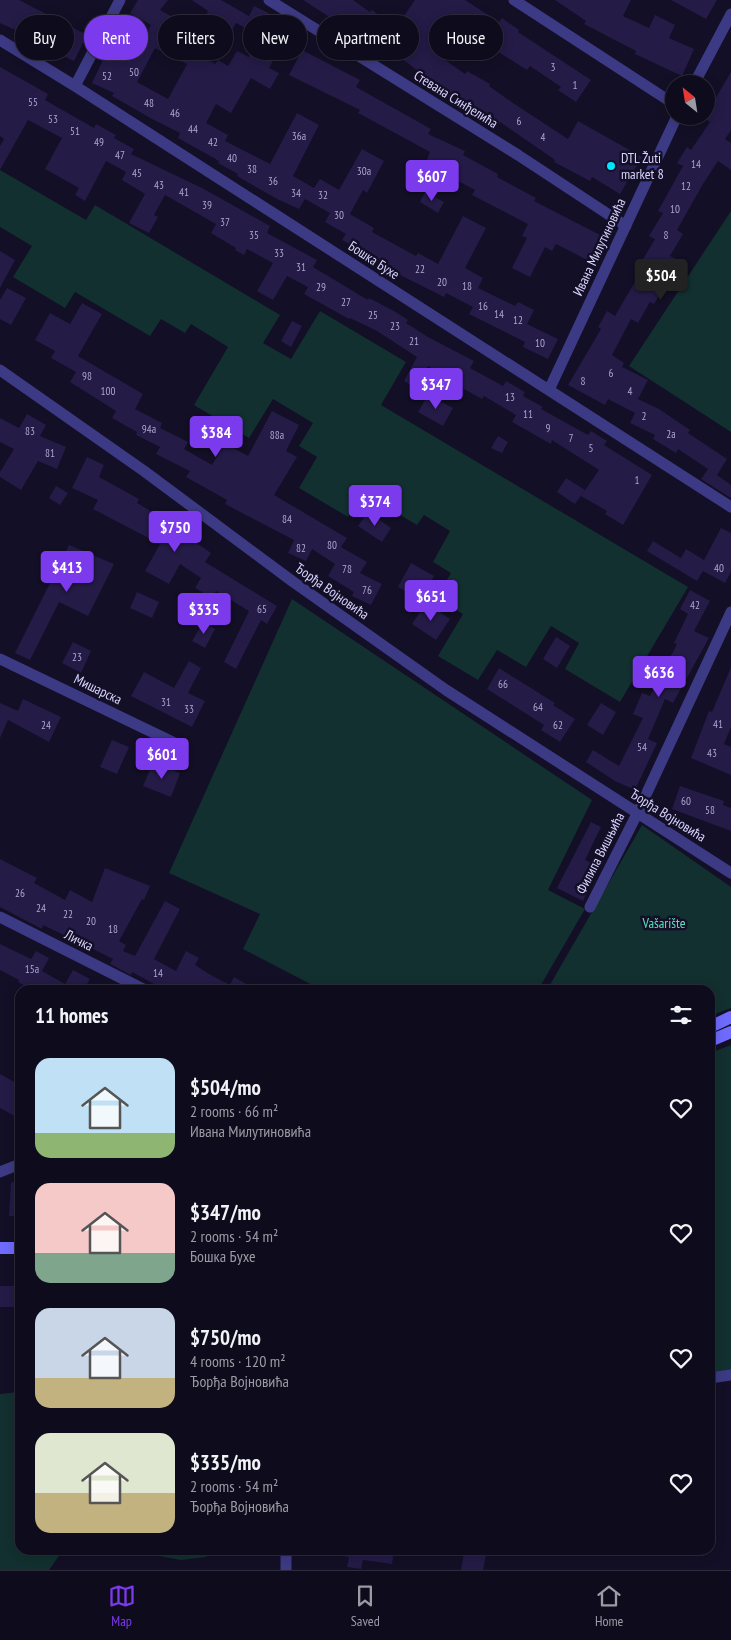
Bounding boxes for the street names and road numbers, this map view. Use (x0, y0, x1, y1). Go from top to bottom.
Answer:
street label: Стевана Синђелића (411, 66, 501, 132)
street label: Ивана Милутиновића (568, 195, 630, 299)
street label: Бошка Бухе (345, 237, 403, 283)
street label: Ђорђа Војновића (291, 559, 373, 623)
street label: Мишарска (71, 670, 125, 708)
street label: Ђорђа Војновића (627, 784, 709, 846)
street label: Филипа Вишњића (572, 809, 628, 897)
street label: Личка (61, 925, 96, 955)

